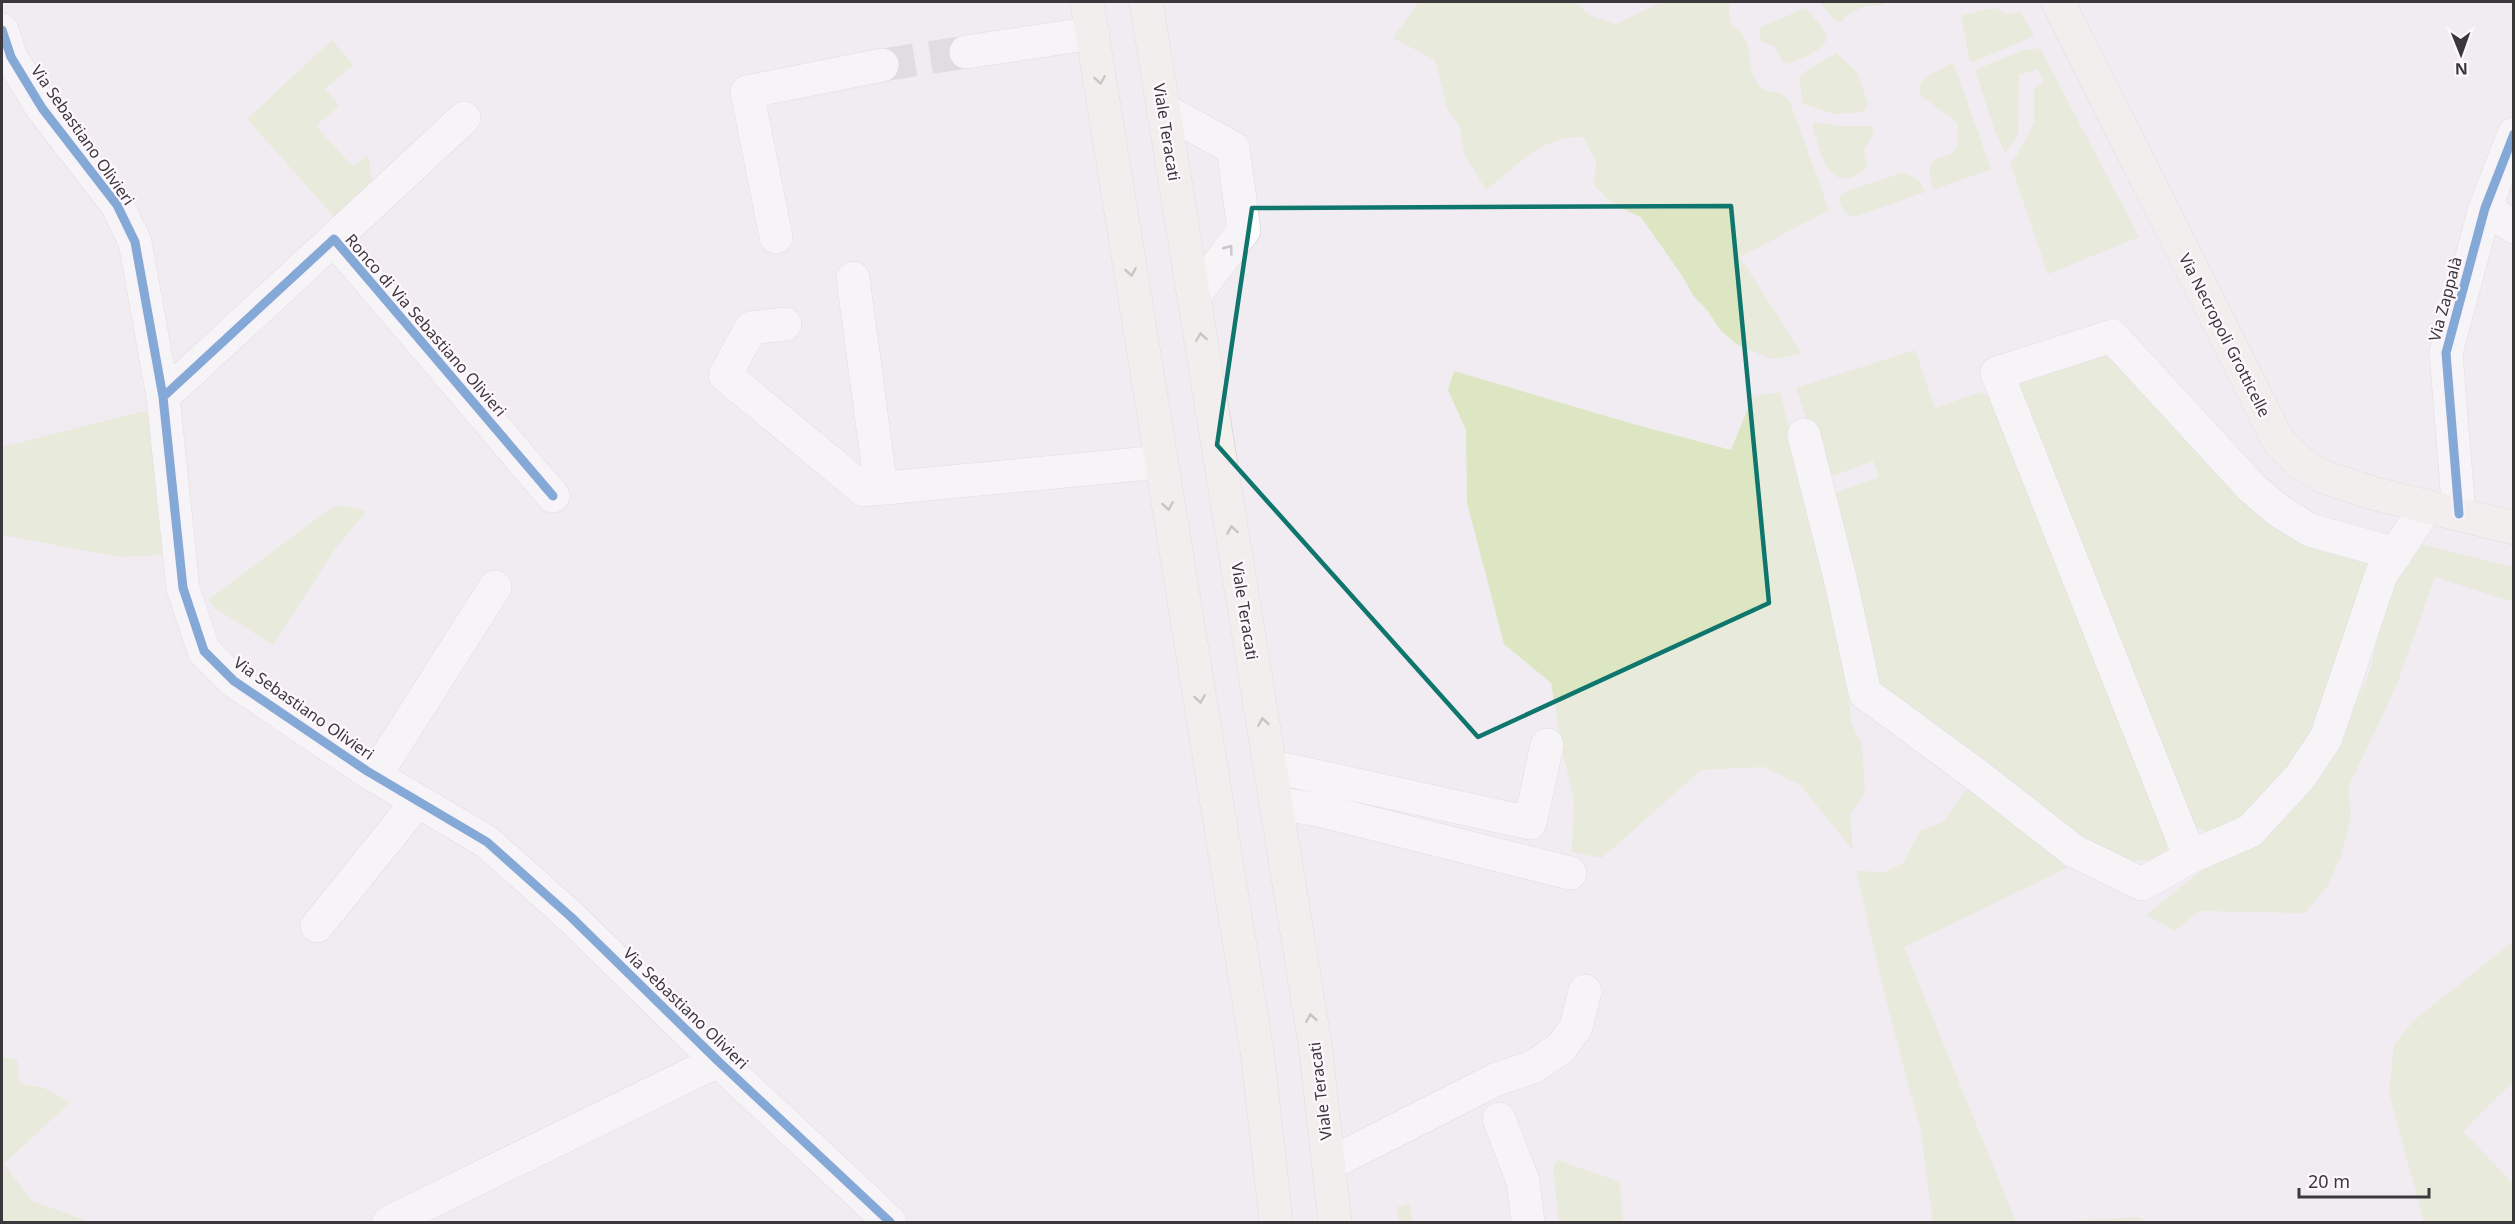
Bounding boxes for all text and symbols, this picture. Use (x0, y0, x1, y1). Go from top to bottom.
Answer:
north arrow (2431, 24, 2491, 84)
text: N (2455, 58, 2468, 80)
street label: Via Sebastiano Olivieri (26, 60, 140, 210)
one-way arrow (1093, 75, 1106, 85)
street label: Viale Teracati (1148, 82, 1186, 182)
street label: Ronco di Via Sebastiano Olivieri (340, 229, 512, 421)
one-way arrow (1222, 245, 1233, 256)
street label: Via Necropoli Grotticelle (2174, 249, 2276, 421)
street label: Via Zappalà (2423, 254, 2467, 344)
one-way arrow (1124, 268, 1136, 277)
one-way arrow (1195, 333, 1207, 342)
one-way arrow (1162, 502, 1174, 511)
one-way arrow (1226, 525, 1238, 535)
street label: Viale Teracati (1226, 561, 1264, 661)
street label: Via Sebastiano Olivieri (229, 651, 379, 765)
one-way arrow (1193, 694, 1205, 704)
one-way arrow (1257, 718, 1269, 727)
street label: Via Sebastiano Olivieri (618, 942, 754, 1074)
one-way arrow (1305, 1014, 1318, 1024)
street label: Viale Teracati (1303, 1041, 1337, 1141)
scale bar (2299, 1161, 2430, 1199)
text: 20 m (2308, 1169, 2350, 1193)

